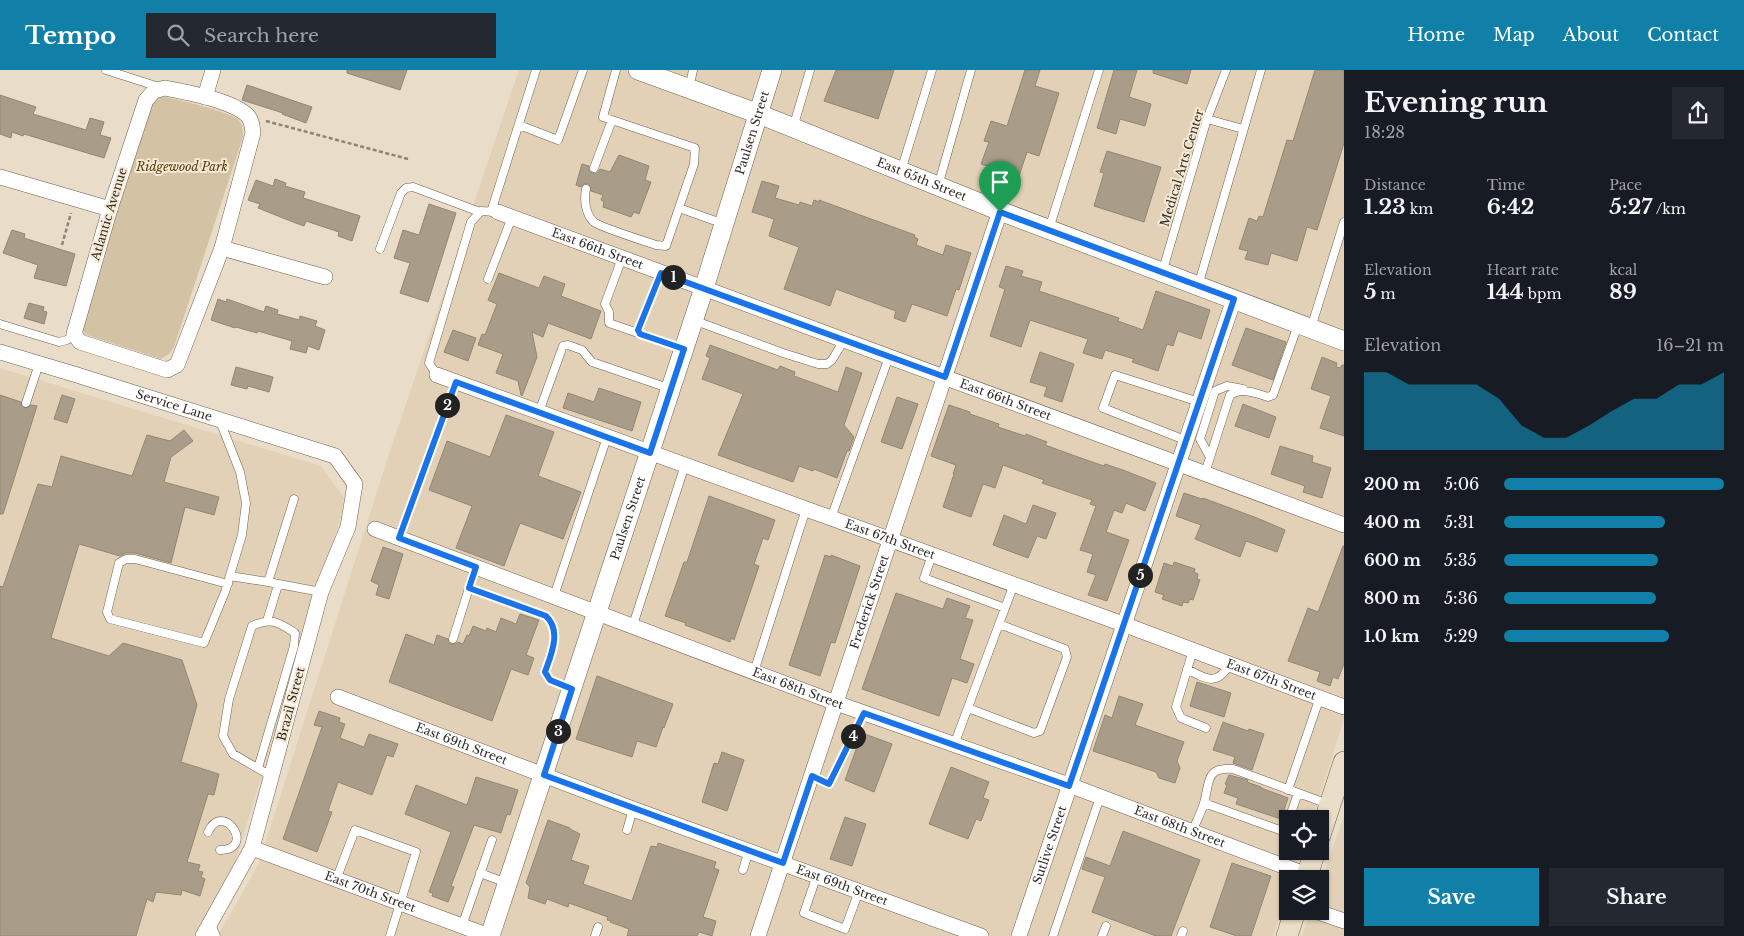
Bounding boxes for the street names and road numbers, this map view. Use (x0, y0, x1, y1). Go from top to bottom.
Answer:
street label: Paulsen Street (732, 88, 772, 176)
street label: Medical Arts Center (1156, 107, 1207, 228)
street label: East 65th Street (875, 154, 969, 204)
street label: Atlantic Avenue (87, 166, 130, 263)
street label: East 66th Street (550, 225, 646, 272)
street label: East 66th Street (958, 375, 1054, 423)
street label: Service Lane (134, 386, 214, 424)
street label: Paulsen Street (607, 474, 648, 562)
street label: East 67th Street (843, 516, 938, 562)
street label: Frederick Street (846, 552, 892, 651)
street label: East 67th Street (1224, 655, 1319, 703)
street label: East 68th Street (750, 664, 846, 712)
street label: Brazil Street (273, 665, 308, 742)
street label: East 69th Street (414, 719, 510, 768)
street label: East 68th Street (1132, 802, 1228, 851)
street label: Sutlive Street (1029, 803, 1070, 886)
street label: East 69th Street (794, 861, 891, 909)
street label: East 70th Street (323, 868, 418, 915)

